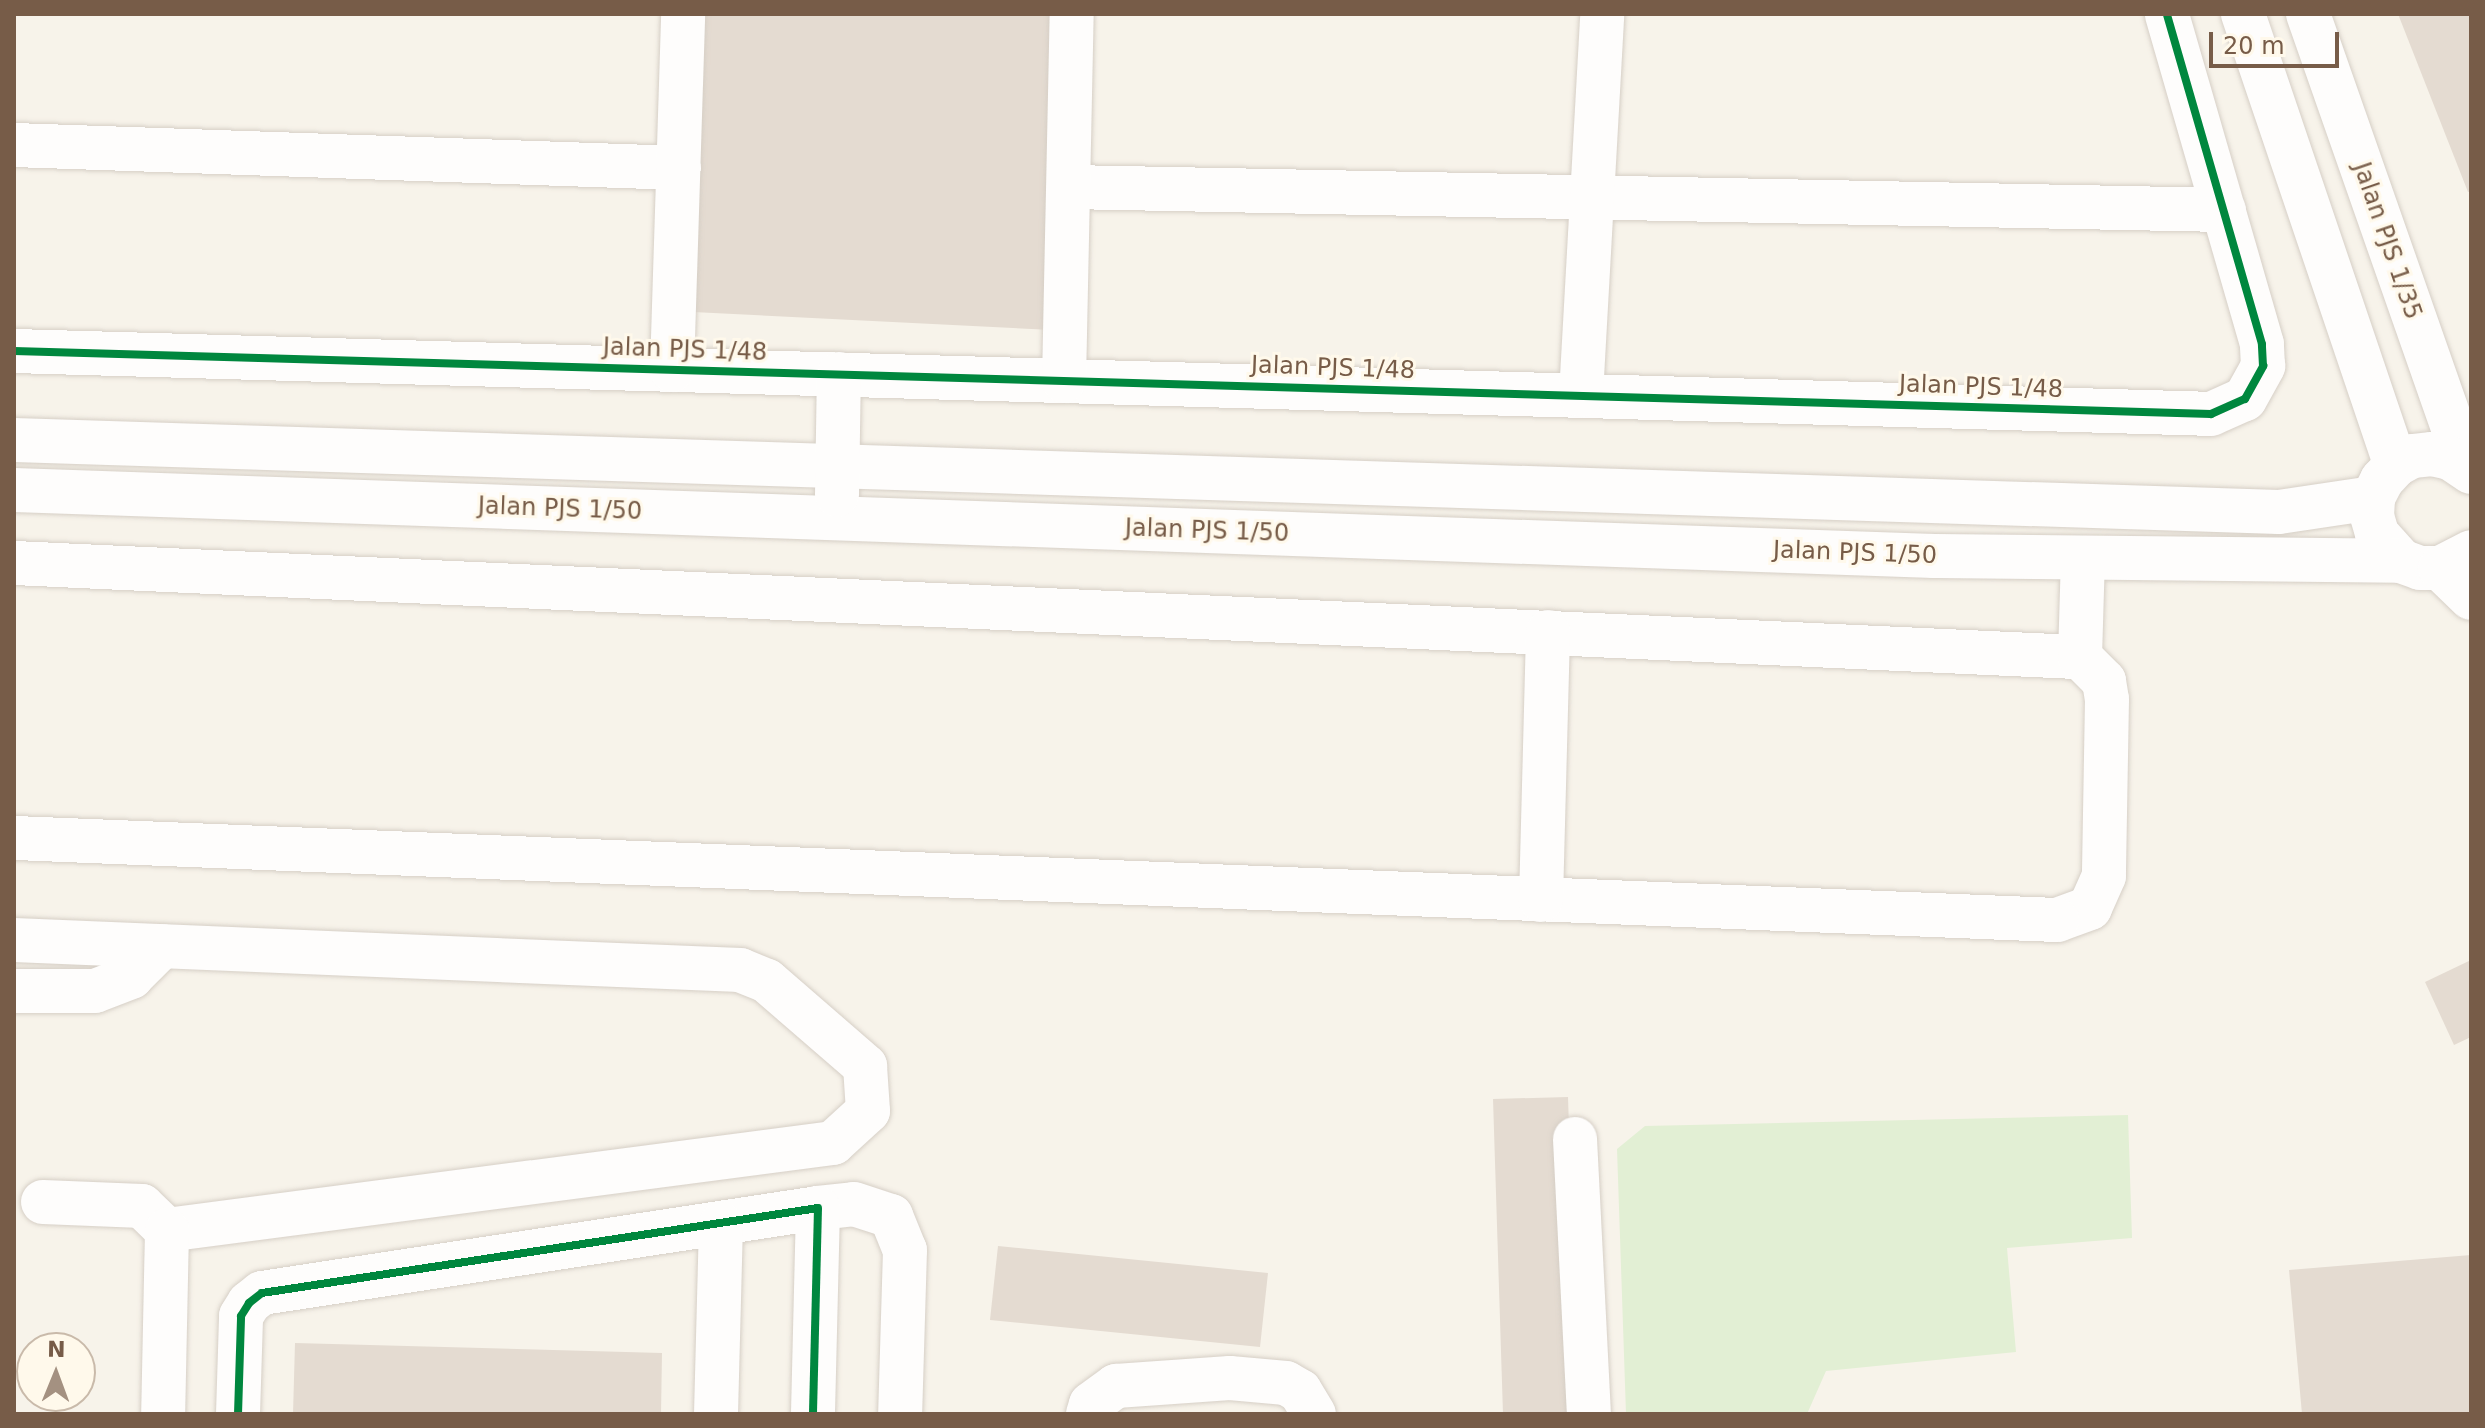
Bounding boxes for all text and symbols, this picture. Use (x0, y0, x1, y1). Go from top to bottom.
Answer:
scale bar (2213, 16, 2343, 66)
text: 20 m (2223, 32, 2285, 60)
street label: Jalan PJS 1/35 (2347, 159, 2427, 323)
street label: Jalan PJS 1/48 (602, 333, 768, 367)
street label: Jalan PJS 1/48 (1250, 351, 1416, 385)
street label: Jalan PJS 1/48 (1898, 370, 2064, 404)
street label: Jalan PJS 1/50 (477, 492, 643, 526)
street label: Jalan PJS 1/50 (1124, 514, 1290, 548)
street label: Jalan PJS 1/50 (1772, 536, 1938, 570)
north arrow (16, 1332, 96, 1412)
text: N (47, 1337, 66, 1362)

